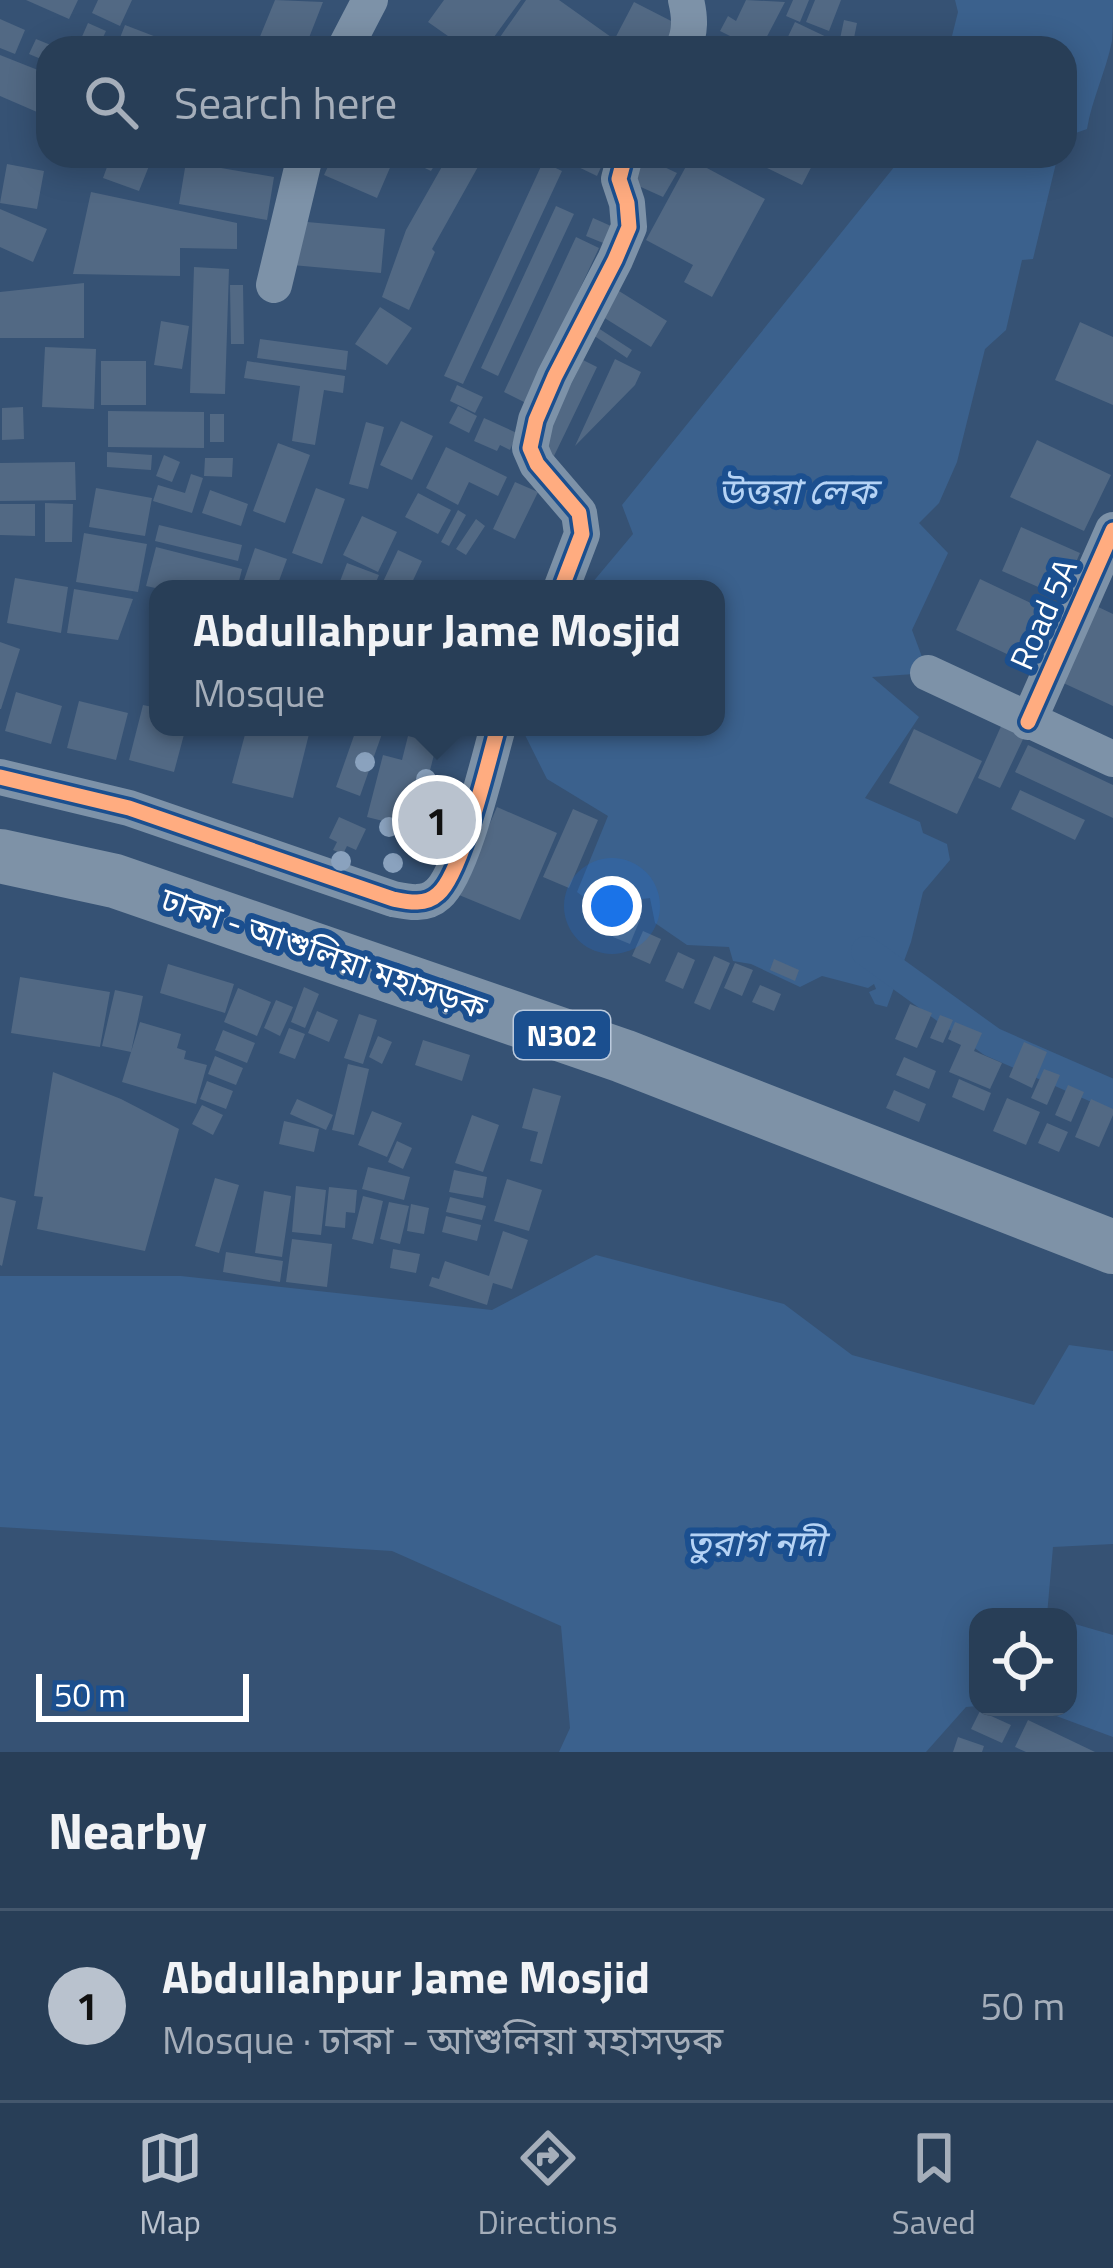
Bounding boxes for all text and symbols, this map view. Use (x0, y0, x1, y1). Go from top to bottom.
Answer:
search box (36, 36, 1077, 168)
text: Search here (174, 68, 397, 136)
icon: search (78, 69, 144, 135)
water label: উত্তরা লেক (718, 463, 883, 518)
street label: Road 5A (996, 550, 1090, 678)
popup (149, 580, 725, 736)
text: Abdullahpur Jame Mosjid (193, 595, 681, 663)
text: Mosque (193, 663, 325, 722)
pin: 1 (398, 775, 476, 865)
street label: ঢাকা - আশুলিয়া মহাসড়ক (154, 873, 494, 1032)
your location (582, 876, 642, 936)
road number: N302 (514, 1011, 610, 1059)
water label: তুরাগ নদী (686, 1515, 831, 1570)
map controls (969, 1608, 1077, 1716)
button: locate (969, 1608, 1077, 1716)
scale bar (36, 1668, 249, 1721)
text: 50 m (54, 1670, 126, 1720)
text: Nearby (48, 1791, 207, 1869)
text: Abdullahpur Jame Mosjid (162, 1942, 650, 2010)
text: 1 (76, 1976, 98, 2035)
text: 50 m (980, 1976, 1065, 2035)
text: Mosque · ঢাকা - আশুলিয়া মহাসড়ক (162, 2010, 723, 2069)
tab: Map (137, 2125, 203, 2247)
tab: Directions (478, 2125, 617, 2247)
tab: Saved (892, 2125, 976, 2247)

